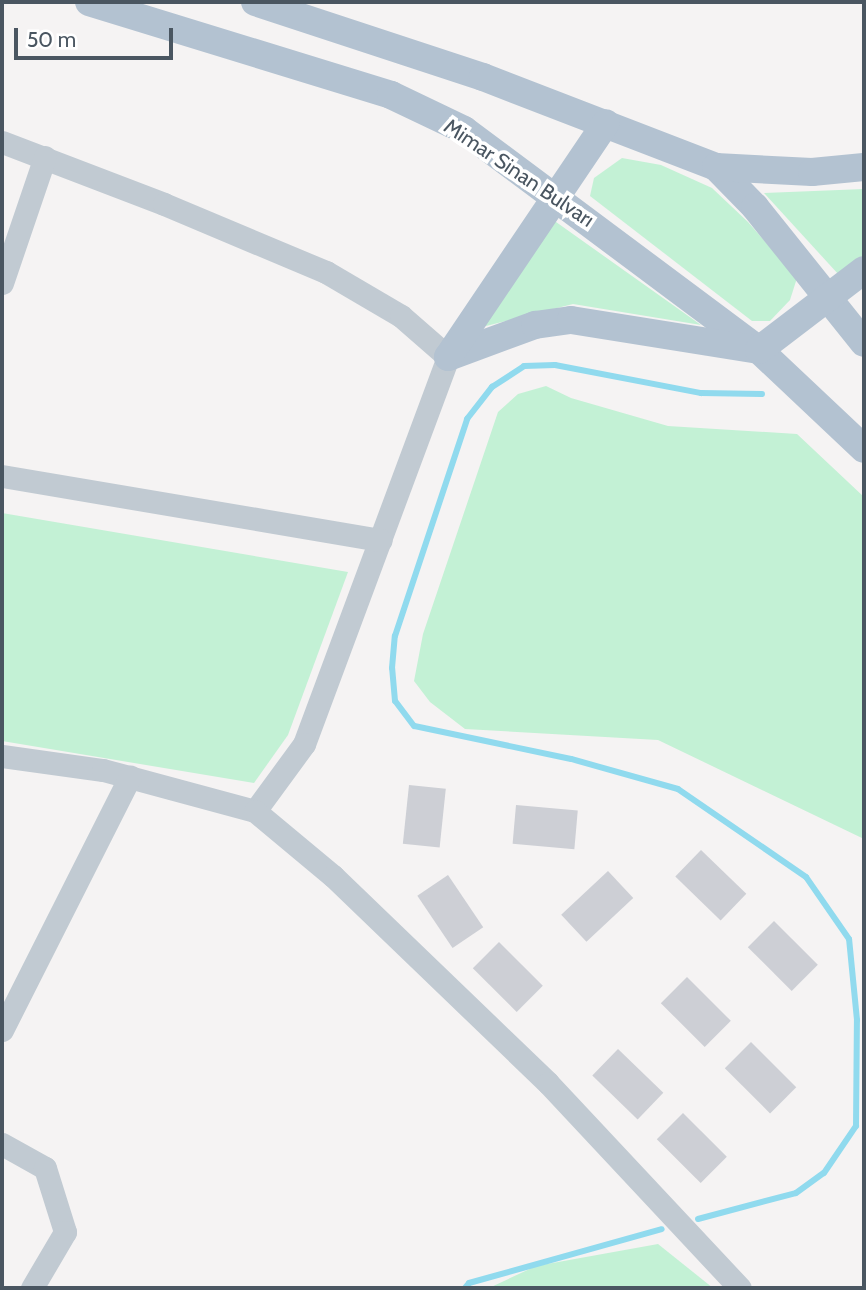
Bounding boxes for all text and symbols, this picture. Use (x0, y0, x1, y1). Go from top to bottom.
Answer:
scale bar (18, 14, 177, 58)
text: 50 m (27, 27, 76, 52)
street label: Mimar Sinan Bulvarı (439, 113, 599, 233)

